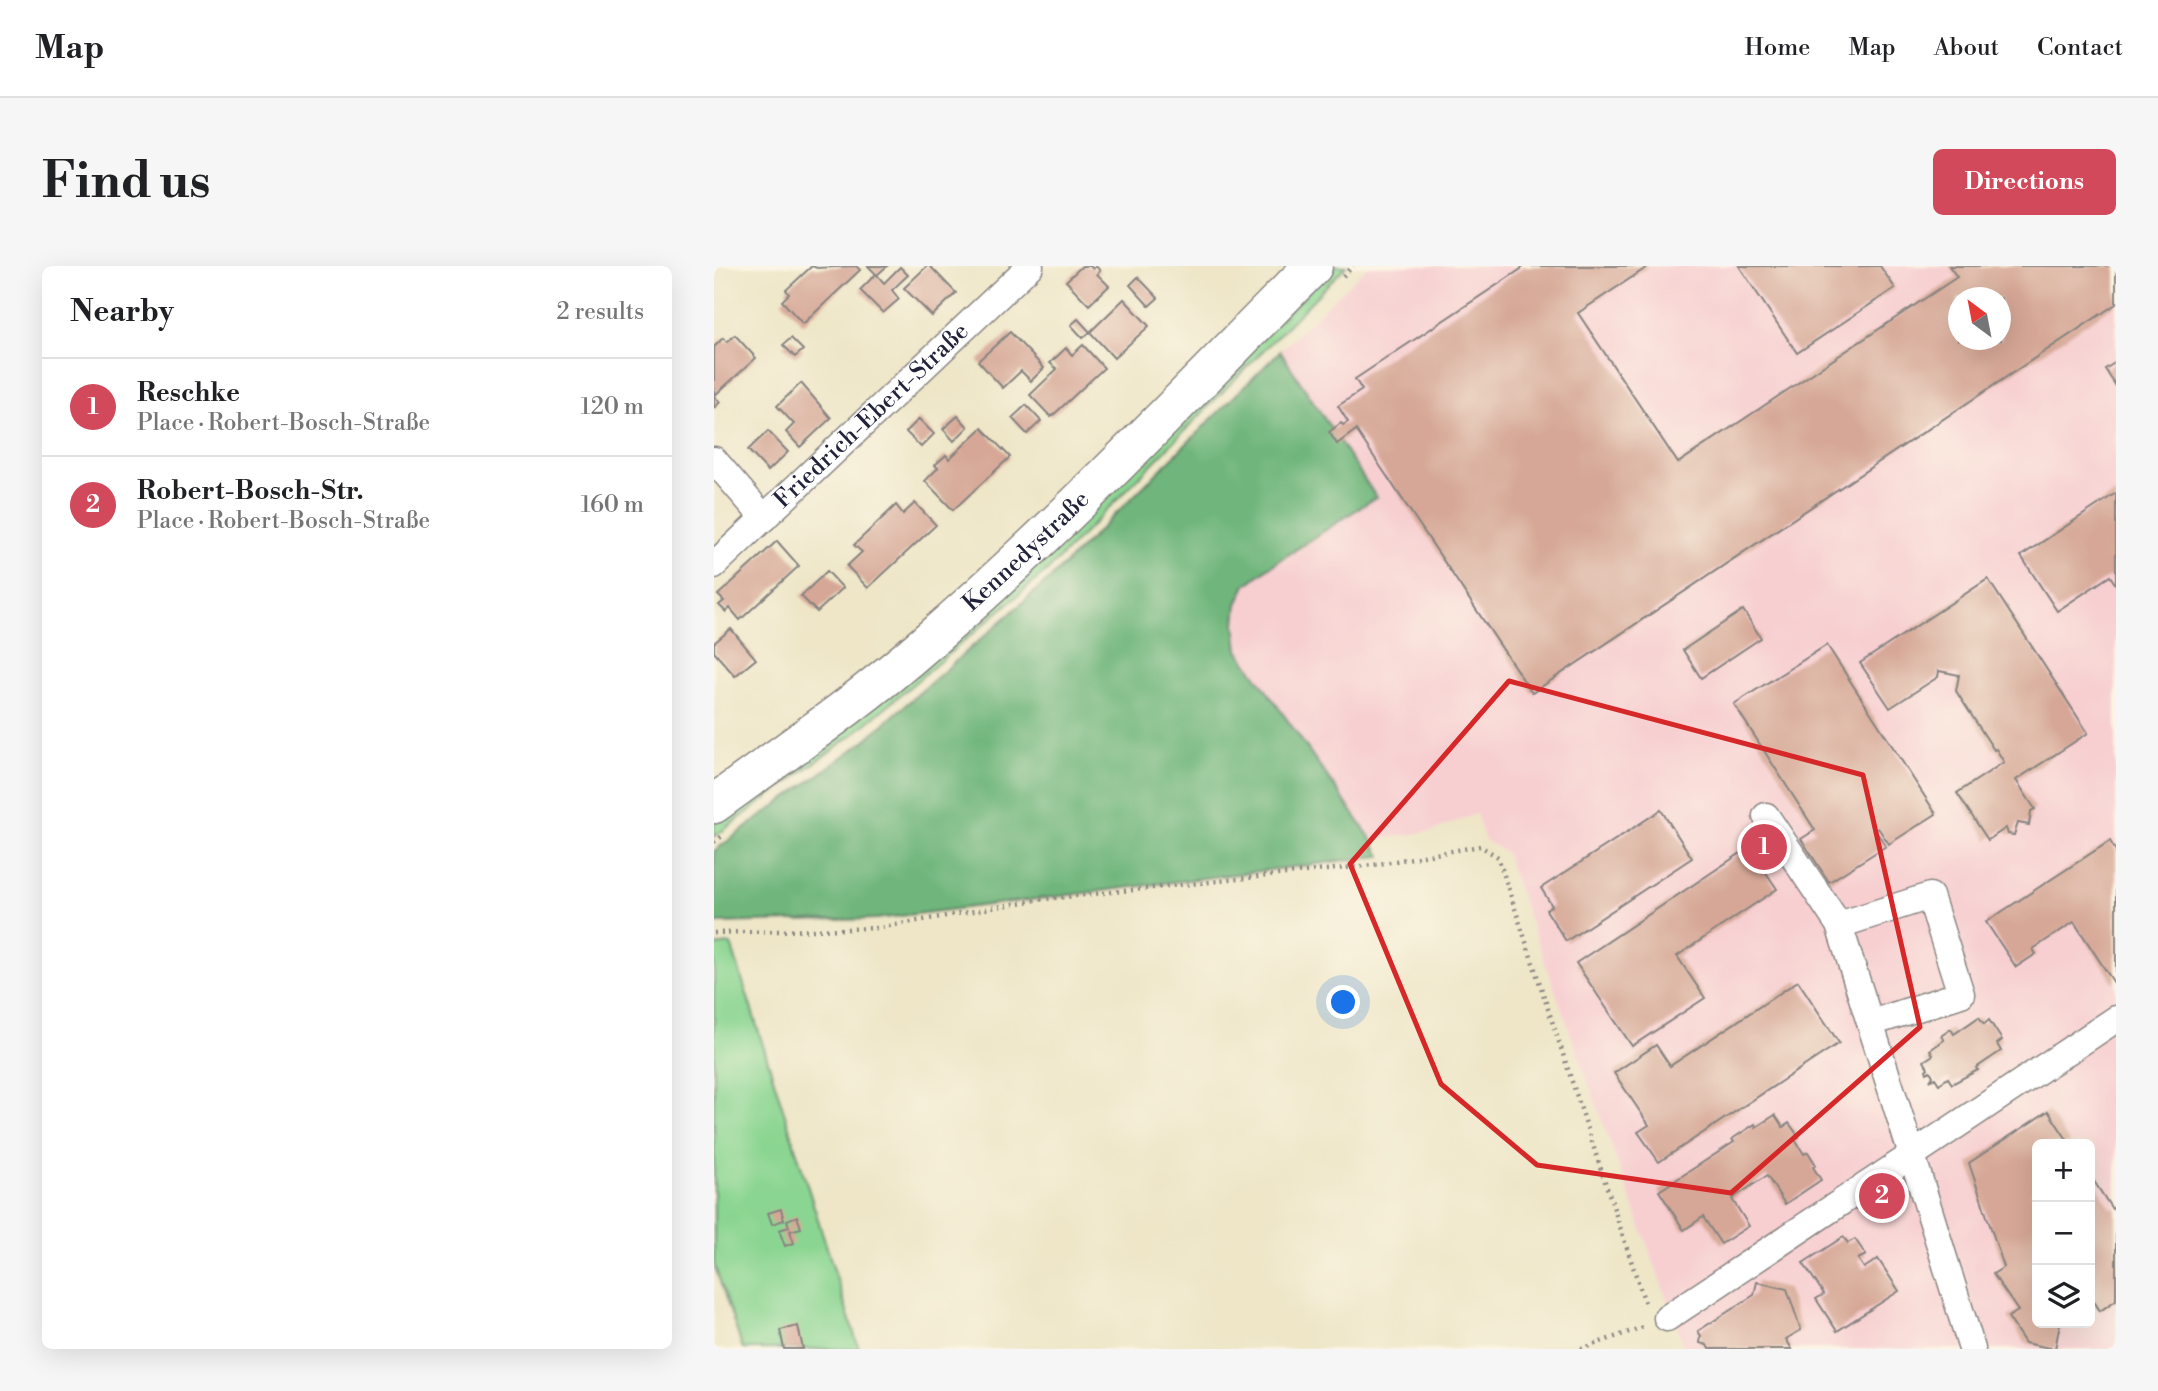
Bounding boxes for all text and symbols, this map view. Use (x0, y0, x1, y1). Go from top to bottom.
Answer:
text: Map (35, 28, 104, 69)
text: Home (1745, 33, 1810, 63)
text: Map (1848, 33, 1896, 63)
text: About (1934, 33, 1999, 63)
text: Contact (2037, 33, 2123, 63)
button: Directions (1933, 149, 2116, 215)
text: Find us (42, 152, 211, 213)
north arrow (1948, 287, 2011, 350)
text: Nearby (70, 293, 174, 331)
text: 2 results (557, 298, 644, 326)
street label: Friedrich-Ebert-Straße (768, 317, 975, 515)
text: Reschke (137, 377, 240, 409)
text: 1 (87, 393, 99, 421)
text: 120 m (580, 393, 644, 421)
text: Place · Robert-Bosch-Straße (137, 409, 430, 437)
text: Robert-Bosch-Str. (137, 475, 364, 507)
street label: Kennedystraße (957, 485, 1096, 618)
text: 2 (86, 491, 100, 519)
text: 160 m (581, 491, 644, 519)
text: Place · Robert-Bosch-Straße (137, 507, 430, 535)
pin: 1 (1741, 821, 1787, 873)
your location (1326, 985, 1360, 1019)
map controls (2032, 1139, 2095, 1328)
button: + (2032, 1139, 2095, 1202)
pin: 2 (1859, 1170, 1905, 1222)
button: − (2032, 1202, 2095, 1265)
button: layers (2032, 1265, 2095, 1328)

